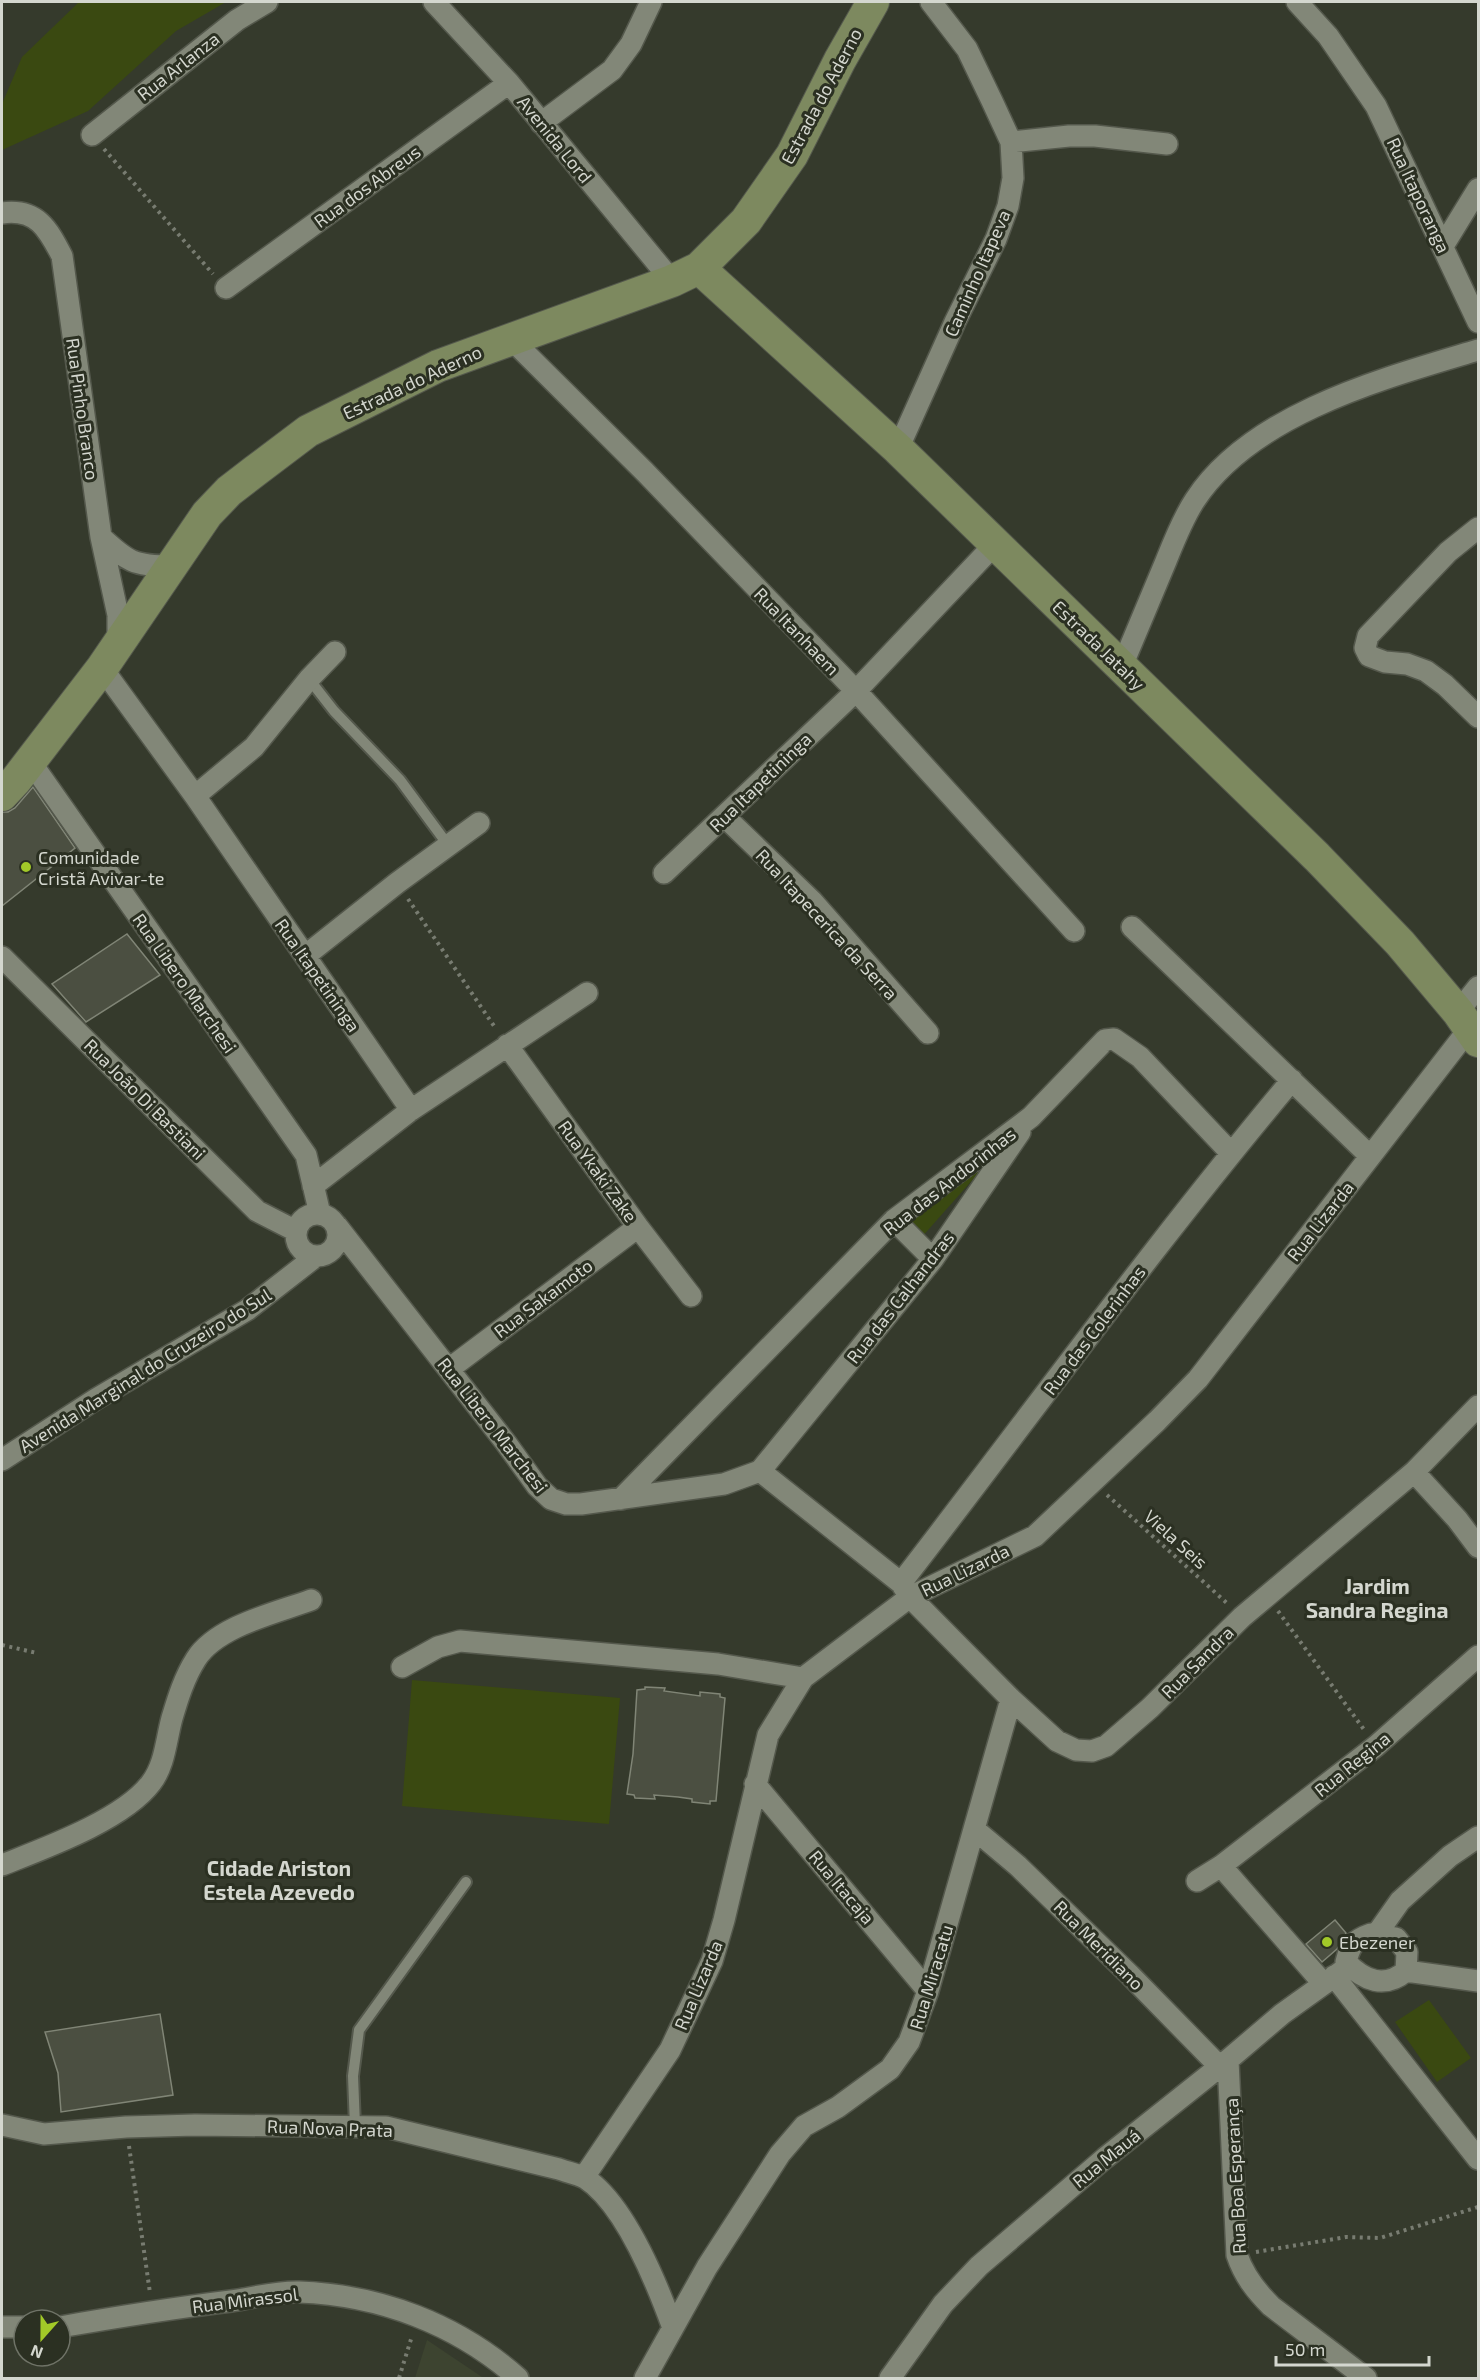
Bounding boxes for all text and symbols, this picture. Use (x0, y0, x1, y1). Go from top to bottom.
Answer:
street label: Estrada do Aderno (776, 24, 866, 168)
street label: Rua Arlanza (133, 27, 223, 105)
street label: Avenida Lord (513, 91, 597, 187)
street label: Rua Itaporanga (1383, 134, 1455, 256)
street label: Rua dos Abreus (310, 140, 424, 232)
street label: Caminho Itapeva (939, 206, 1015, 340)
street label: Rua Pinho Branco (62, 337, 104, 481)
street label: Estrada do Aderno (339, 340, 485, 424)
street label: Rua Itanhaem (750, 583, 844, 679)
street label: Estrada Jatahy (1048, 595, 1150, 695)
street label: Rua Itapetininga (704, 728, 816, 836)
street label: Rua Itapecerica da Serra (751, 844, 903, 1004)
place label: Comunidade Cristã Avivar-te (38, 846, 164, 889)
marker: Comunidade Cristã Avivar-te (19, 860, 33, 874)
street label: Rua Libero Marchesi (129, 909, 241, 1057)
street label: Rua Itapetininga (271, 914, 365, 1036)
street label: Rua João Di Bastiani (80, 1034, 210, 1164)
street label: Rua Ykaki Zake (554, 1116, 642, 1226)
street label: Rua das Andorinhas (878, 1122, 1020, 1240)
street label: Rua Lizarda (1282, 1177, 1358, 1265)
street label: Rua das Calhandras (842, 1227, 958, 1367)
street label: Rua Sakamoto (490, 1254, 596, 1342)
street label: Rua das Colerinhas (1038, 1261, 1150, 1399)
street label: Avenida Marginal do Cruzeiro do Sul (15, 1283, 275, 1457)
street label: Rua Libero Marchesi (433, 1353, 553, 1497)
street label: Viela Seis (1140, 1505, 1212, 1573)
street label: Rua Lizarda (917, 1539, 1013, 1601)
district label: Jardim Sandra Regina (1306, 1573, 1448, 1622)
street label: Rua Sandra (1156, 1621, 1238, 1703)
street label: Rua Regina (1310, 1727, 1394, 1801)
street label: Rua Itacaja (805, 1846, 879, 1928)
district label: Cidade Ariston Estela Azevedo (203, 1855, 355, 1904)
street label: Rua Meridiano (1050, 1896, 1148, 1994)
street label: Rua Miracatu (905, 1922, 957, 2032)
place label: Ebezener (1339, 1931, 1415, 1953)
marker: Ebezener (1320, 1935, 1334, 1949)
street label: Rua Lizarda (669, 1937, 727, 2033)
street label: Rua Boa Esperança (1220, 2097, 1251, 2255)
street label: Rua Nova Prata (267, 2115, 393, 2141)
street label: Rua Mauá (1068, 2124, 1144, 2192)
street label: Rua Mirassol (191, 2283, 300, 2317)
north arrow (12, 2308, 72, 2368)
scale bar (1276, 2329, 1429, 2367)
text: 50 m (1285, 2338, 1325, 2360)
text: N (28, 2342, 45, 2363)

